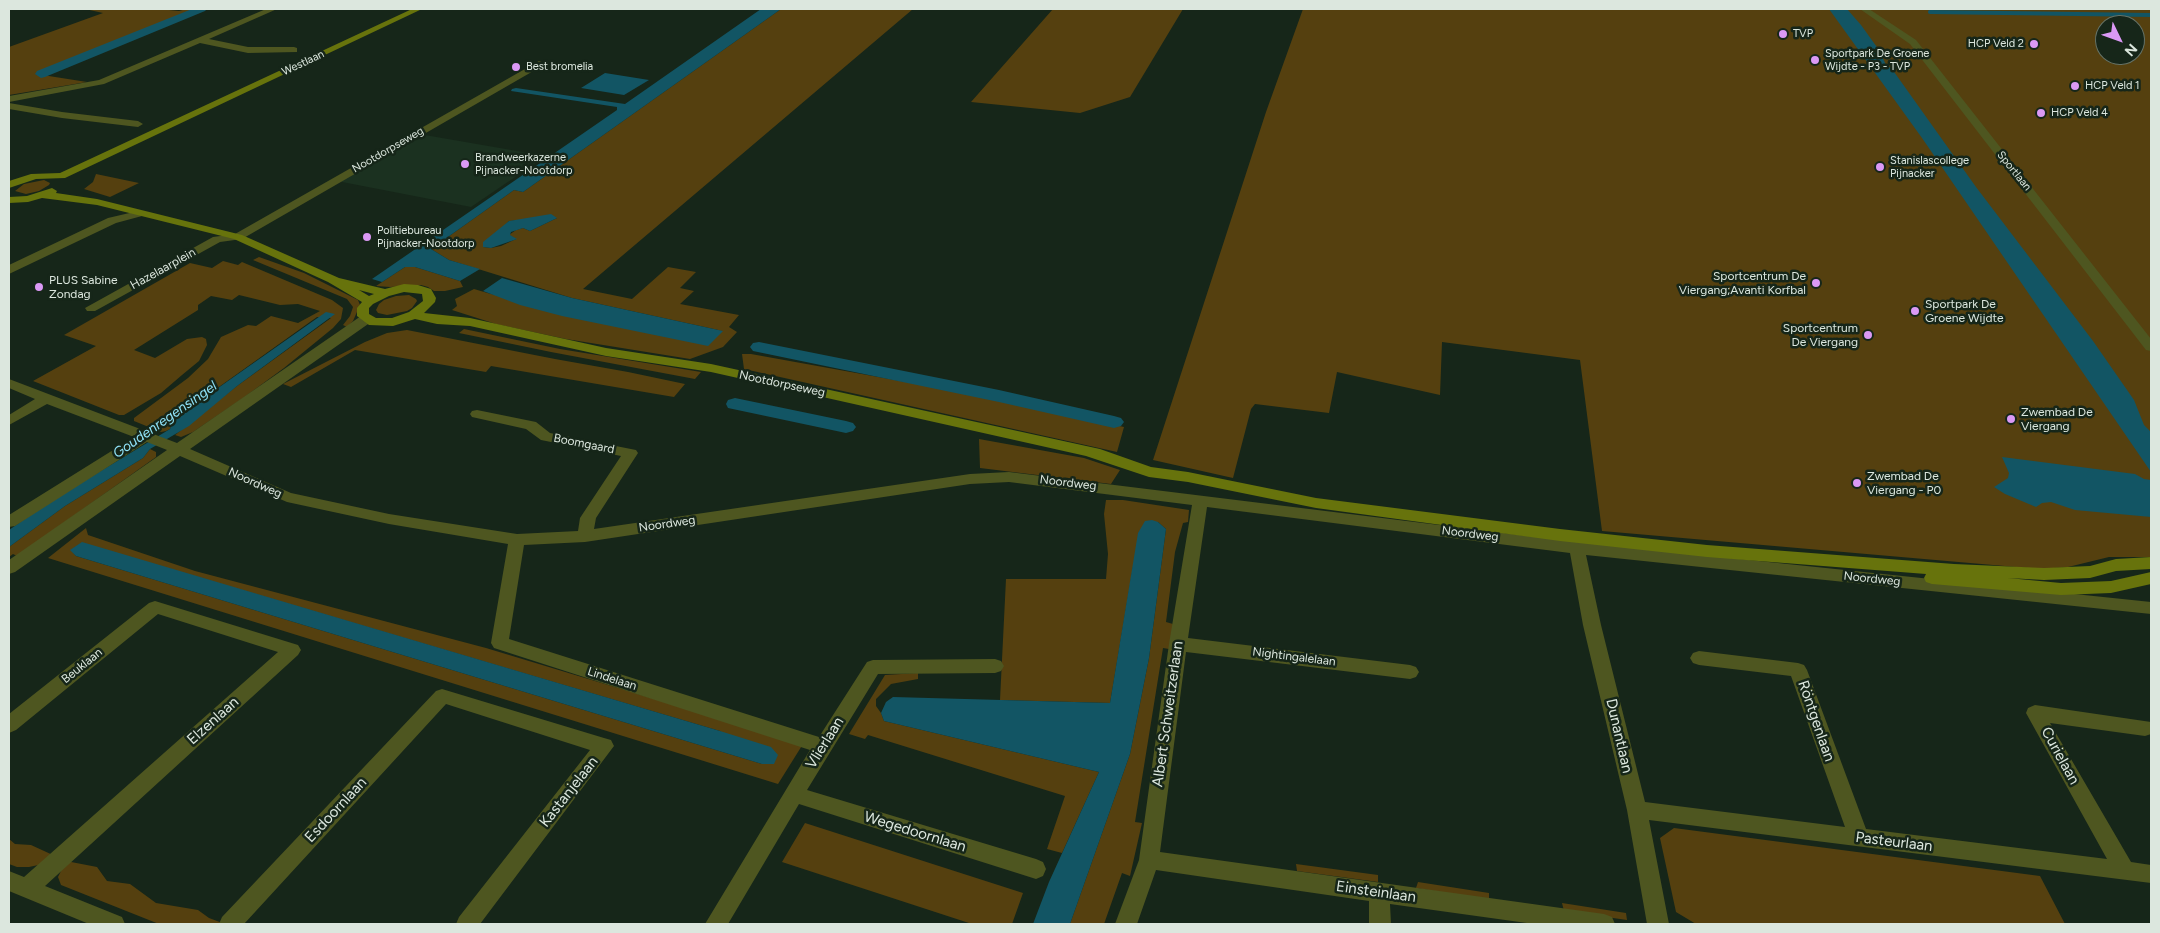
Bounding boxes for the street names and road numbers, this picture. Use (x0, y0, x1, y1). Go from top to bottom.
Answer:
street label: Westlaan (280, 47, 326, 79)
street label: Nootdorpseweg (350, 124, 426, 176)
street label: Sportlaan (1994, 148, 2034, 194)
street label: Hazelaarplein (128, 245, 198, 293)
street label: Nootdorpseweg (738, 368, 826, 400)
street label: Boomgaard (552, 431, 616, 457)
street label: Noordweg (226, 465, 284, 501)
street label: Noordweg (1039, 472, 1097, 494)
street label: Noordweg (638, 513, 696, 535)
street label: Noordweg (1441, 523, 1499, 545)
street label: Noordweg (1843, 569, 1901, 589)
street label: Albert Schweitzerlaan (1149, 640, 1187, 788)
street label: Beuklaan (59, 645, 105, 687)
street label: Nightingalelaan (1252, 645, 1336, 669)
street label: Lindelaan (586, 664, 638, 694)
street label: Röntgenlaan (1794, 678, 1838, 764)
street label: Elzenlaan (184, 693, 242, 749)
street label: Dunantlaan (1602, 697, 1636, 775)
street label: Vlierlaan (802, 714, 848, 772)
street label: Curielaan (2037, 724, 2083, 788)
street label: Kastanjelaan (536, 753, 602, 831)
street label: Esdoornlaan (301, 774, 371, 846)
street label: Wegedoornlaan (862, 808, 968, 856)
street label: Pasteurlaan (1854, 828, 1934, 856)
street label: Einsteinlaan (1335, 877, 1417, 907)

